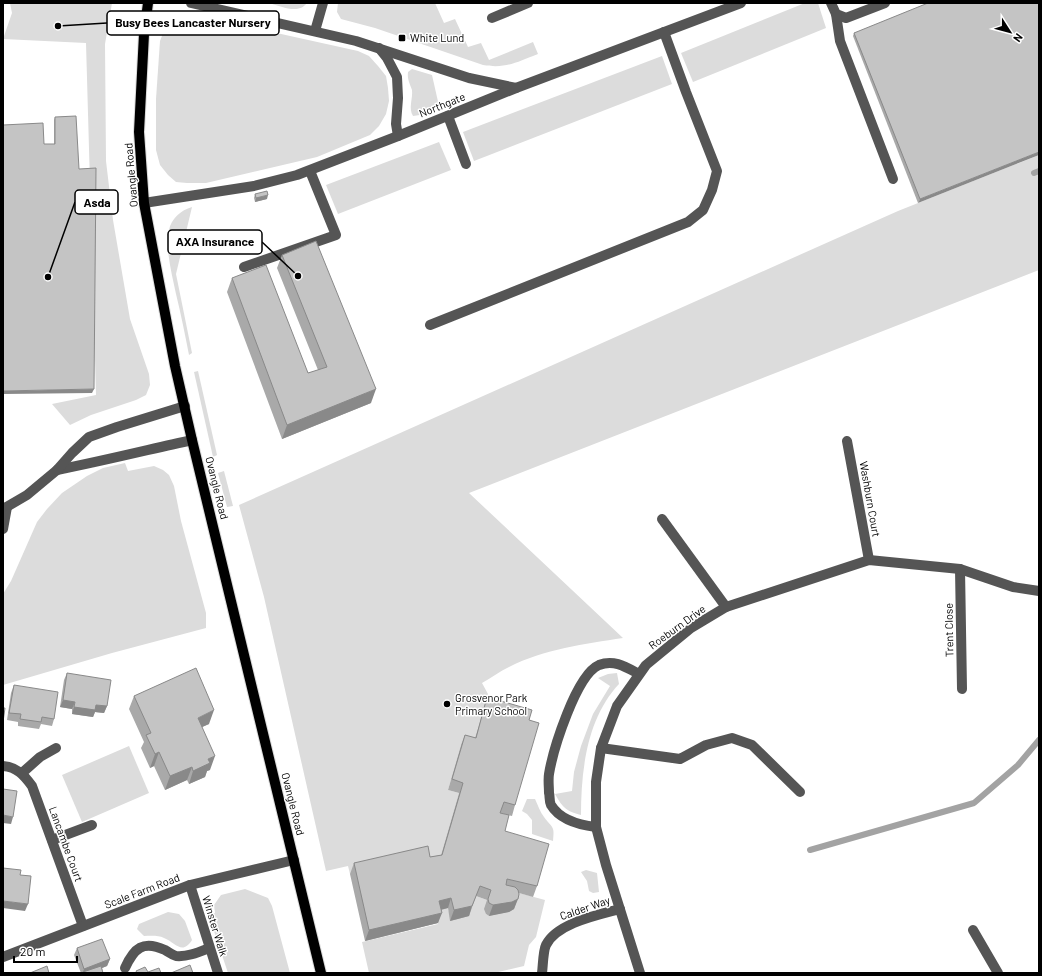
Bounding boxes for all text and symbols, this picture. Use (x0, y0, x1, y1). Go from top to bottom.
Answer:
callout: Busy Bees Lancaster Nursery (107, 11, 279, 35)
north arrow (990, 12, 1030, 52)
text: Busy Bees Lancaster Nursery (115, 15, 271, 29)
place label: White Lund (410, 31, 464, 44)
text: N (1011, 31, 1026, 45)
marker: White Lund (397, 33, 407, 43)
street label: Northgate (417, 89, 467, 120)
street label: Ovangle Road (121, 142, 140, 208)
callout: Asda (75, 190, 118, 214)
text: Asda (83, 195, 111, 209)
callout: AXA Insurance (168, 230, 262, 254)
text: AXA Insurance (176, 234, 255, 248)
street label: Ovangle Road (203, 455, 232, 521)
street label: Washburn Court (857, 460, 884, 538)
street label: Roeburn Drive (646, 602, 708, 652)
street label: Trent Close (942, 603, 955, 657)
place label: Grosvenor Park Primary School (455, 691, 528, 717)
marker: Grosvenor Park Primary School (442, 699, 452, 709)
street label: Ovangle Road (279, 771, 308, 837)
street label: Lancambe Court (47, 805, 86, 883)
street label: Scale Farm Road (102, 870, 181, 911)
street label: Calder Way (558, 893, 612, 922)
street label: Winster Walk (200, 894, 231, 958)
scale bar (14, 938, 77, 964)
text: 20 m (20, 944, 46, 958)

